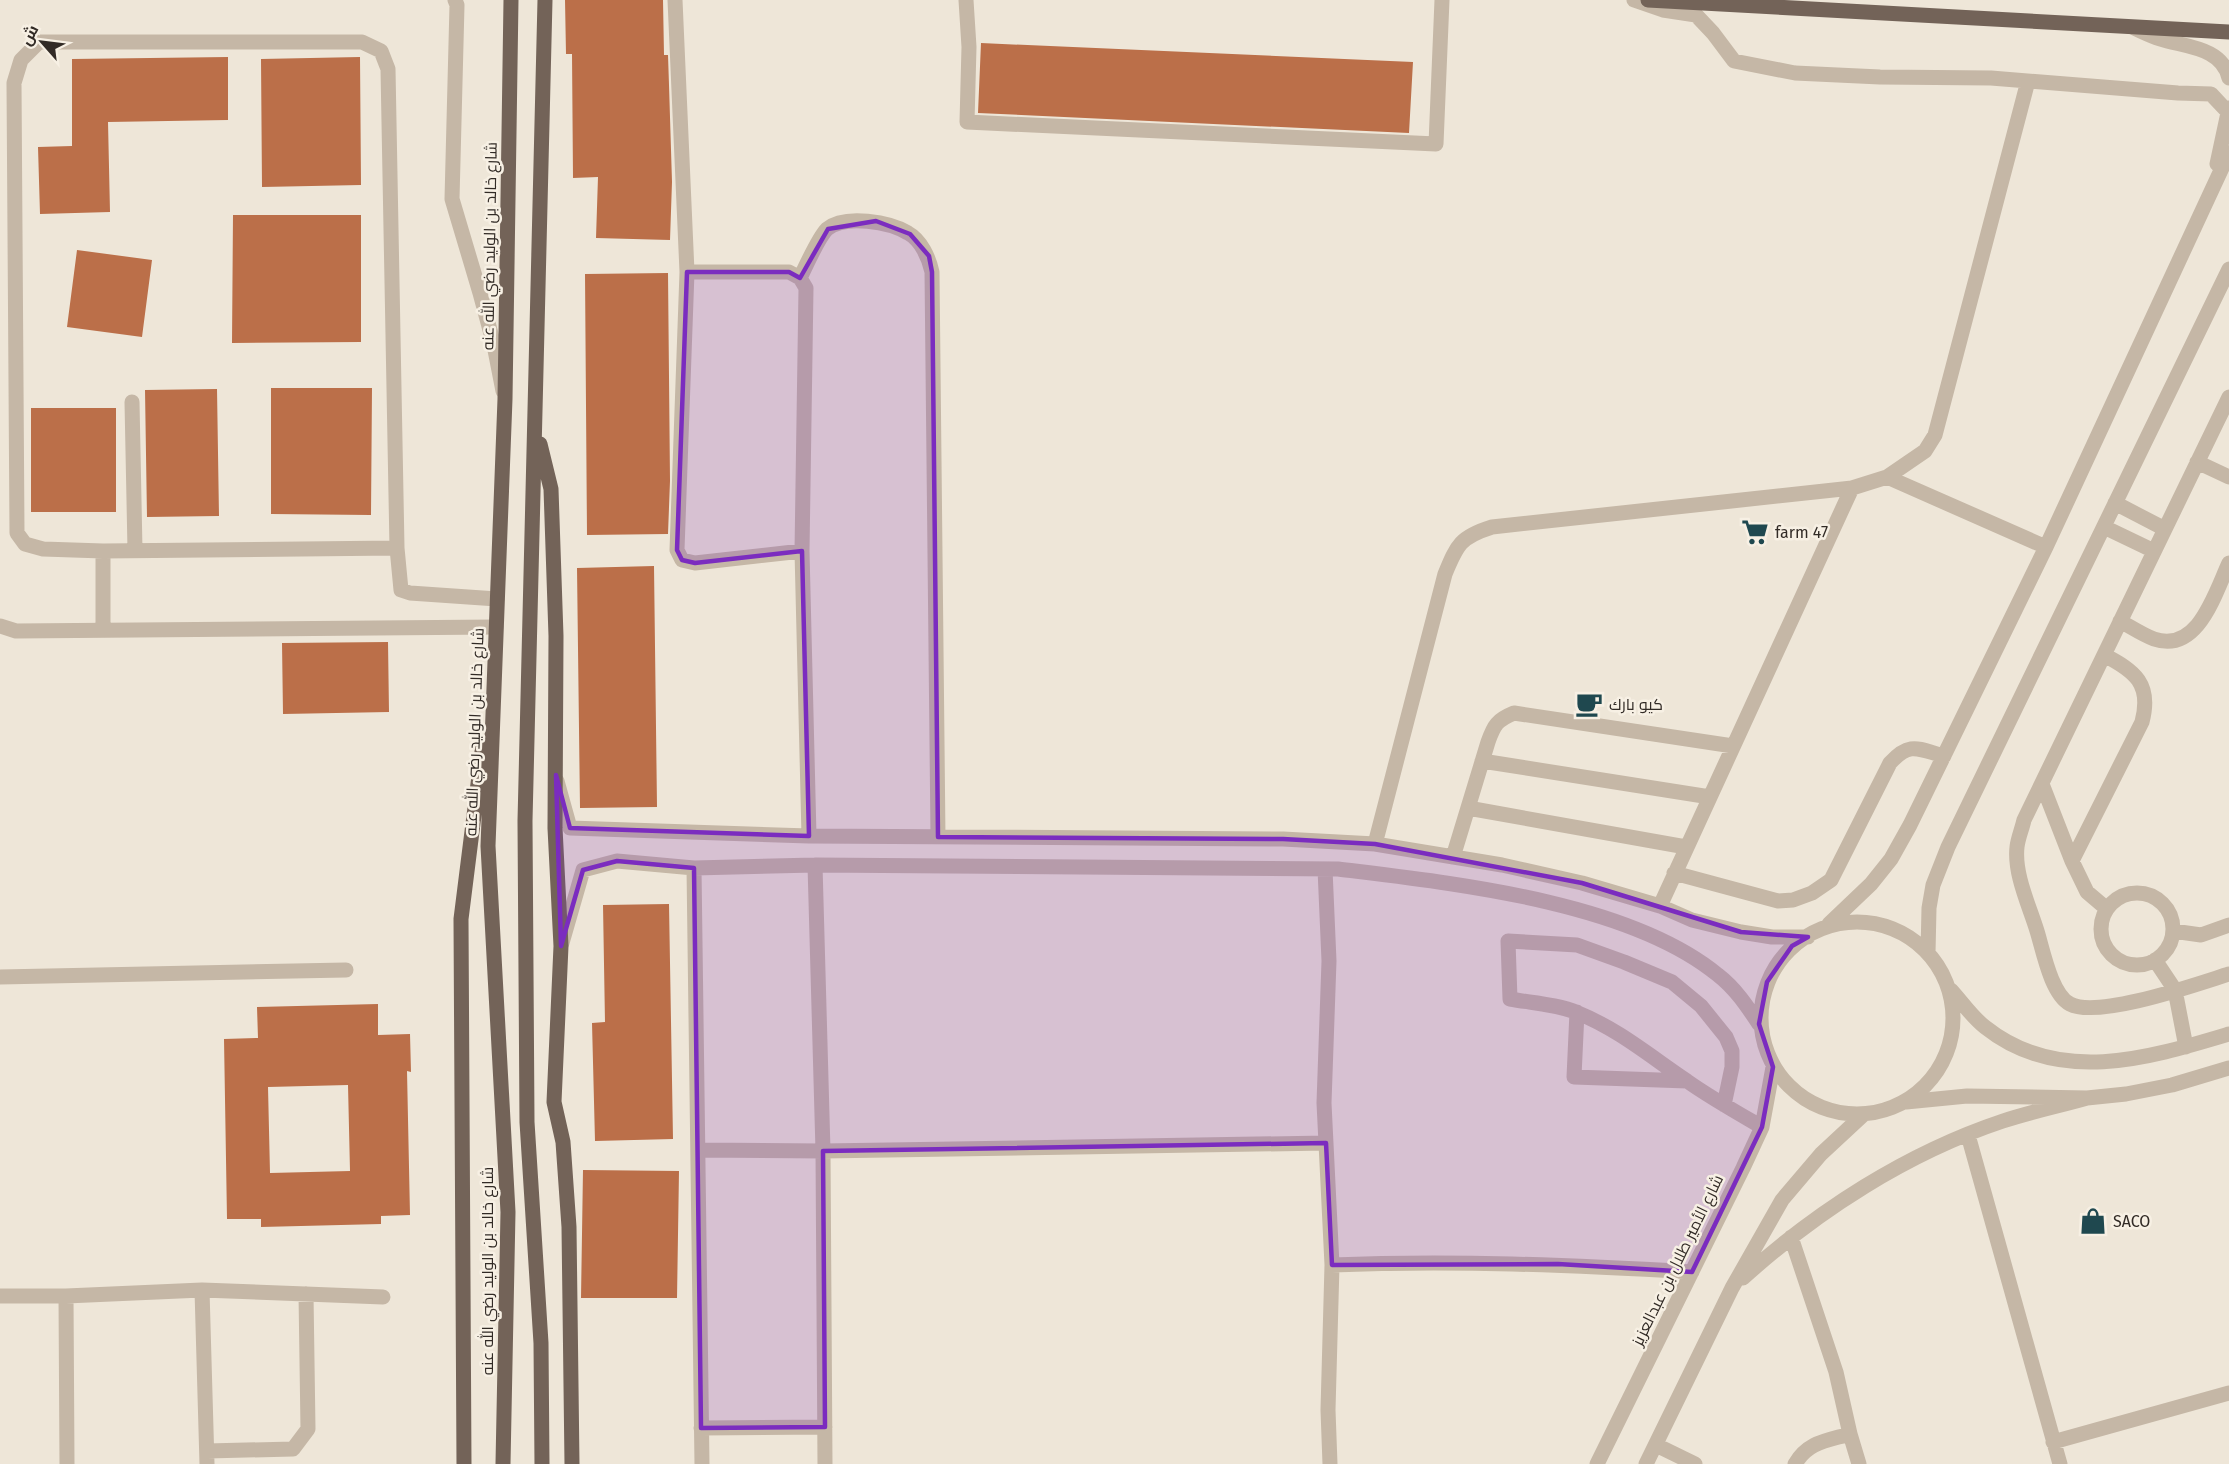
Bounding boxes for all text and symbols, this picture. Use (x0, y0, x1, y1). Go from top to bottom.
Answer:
north arrow (12, 12, 72, 72)
text: ش (16, 22, 42, 49)
street label: شارع خالد بن الوليد رضي الله عنه (477, 142, 504, 350)
supermarket icon: farm 47 (1740, 517, 1770, 547)
place label: farm 47 (1775, 523, 1828, 542)
street label: شارع خالد بن الوليد رضي الله عنه (460, 628, 491, 837)
cafe icon: كيو بارك (1574, 689, 1604, 719)
place label: كيو بارك (1609, 695, 1663, 714)
street label: شارع خالد بن الوليد رضي الله عنه (477, 1167, 500, 1375)
street label: شارع الأمير طلال بن عبدالعزيز (1627, 1172, 1729, 1351)
shop icon: SACO (2078, 1206, 2108, 1236)
place label: SACO (2113, 1212, 2150, 1231)

